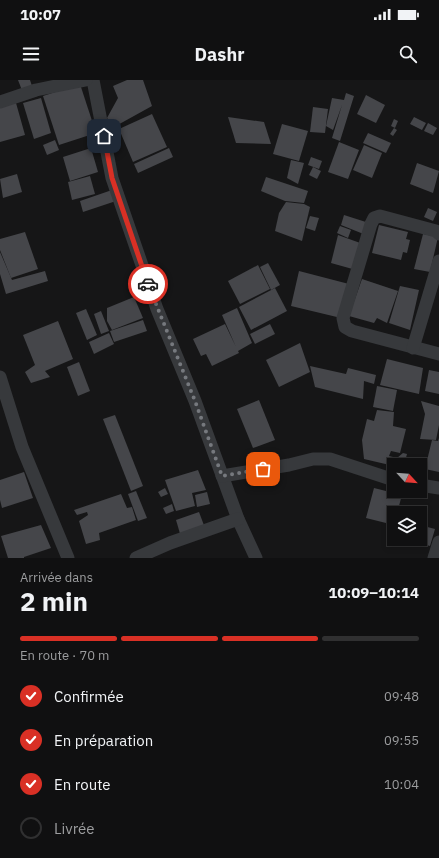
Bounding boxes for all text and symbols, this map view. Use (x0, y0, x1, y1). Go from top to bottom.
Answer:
text: 10:07 (20, 5, 61, 24)
icon: menu (20, 43, 42, 65)
text: Dashr (195, 43, 244, 66)
icon: search (397, 43, 419, 65)
pin (87, 119, 121, 153)
icon: home (93, 125, 115, 147)
courier (128, 264, 168, 304)
icon: car (137, 273, 159, 295)
pin (246, 452, 280, 486)
icon: bag (252, 458, 274, 480)
north arrow (387, 458, 427, 498)
map controls (387, 458, 427, 546)
button: layers (387, 506, 427, 546)
text: Arrivée dans (20, 569, 93, 586)
text: 10:09–10:14 (328, 583, 419, 602)
text: 2 min (20, 584, 88, 618)
text: En route · 70 m (20, 647, 109, 664)
icon: check (20, 685, 42, 707)
text: Confirmée (54, 687, 124, 706)
text: 09:48 (384, 688, 419, 705)
icon: check (20, 729, 42, 751)
text: En préparation (54, 731, 153, 750)
text: 09:55 (384, 732, 419, 749)
icon: check (20, 773, 42, 795)
text: En route (54, 775, 111, 794)
text: 10:04 (384, 776, 419, 793)
text: Livrée (54, 819, 95, 838)

